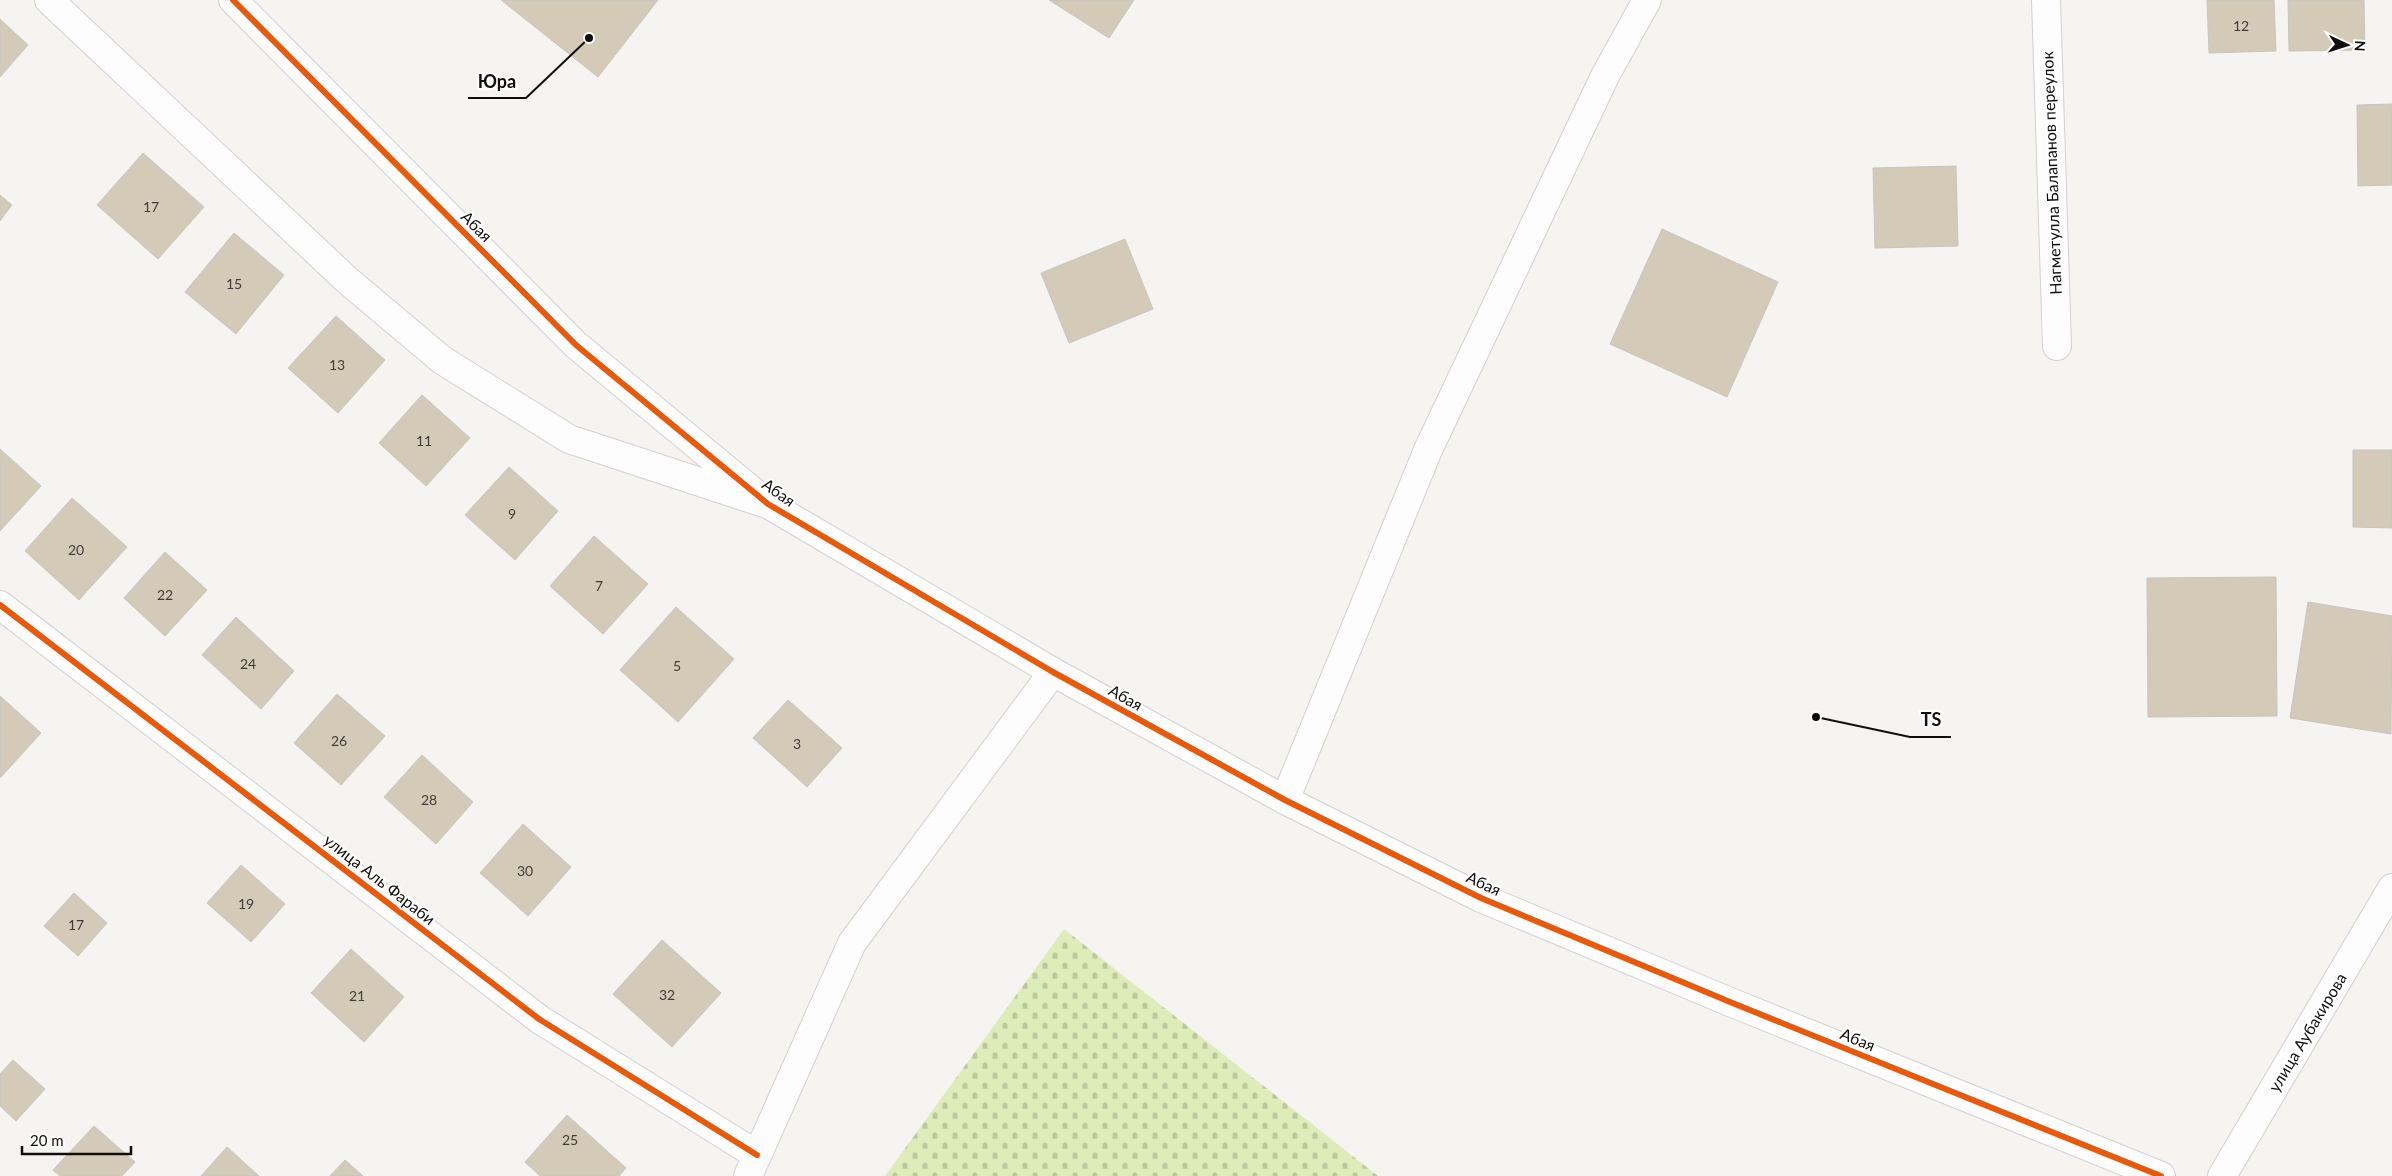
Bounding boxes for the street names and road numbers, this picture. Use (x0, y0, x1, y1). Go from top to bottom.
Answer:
street label: Нагметулла Балапанов переулок (2037, 50, 2065, 295)
street label: Абая (458, 207, 496, 245)
street label: Абая (759, 474, 799, 510)
street label: Абая (1106, 680, 1146, 714)
street label: улица Аль Фараби (321, 830, 439, 928)
street label: Абая (1464, 867, 1504, 899)
street label: улица Аубакирова (2264, 969, 2350, 1095)
street label: Абая (1838, 1024, 1878, 1054)

